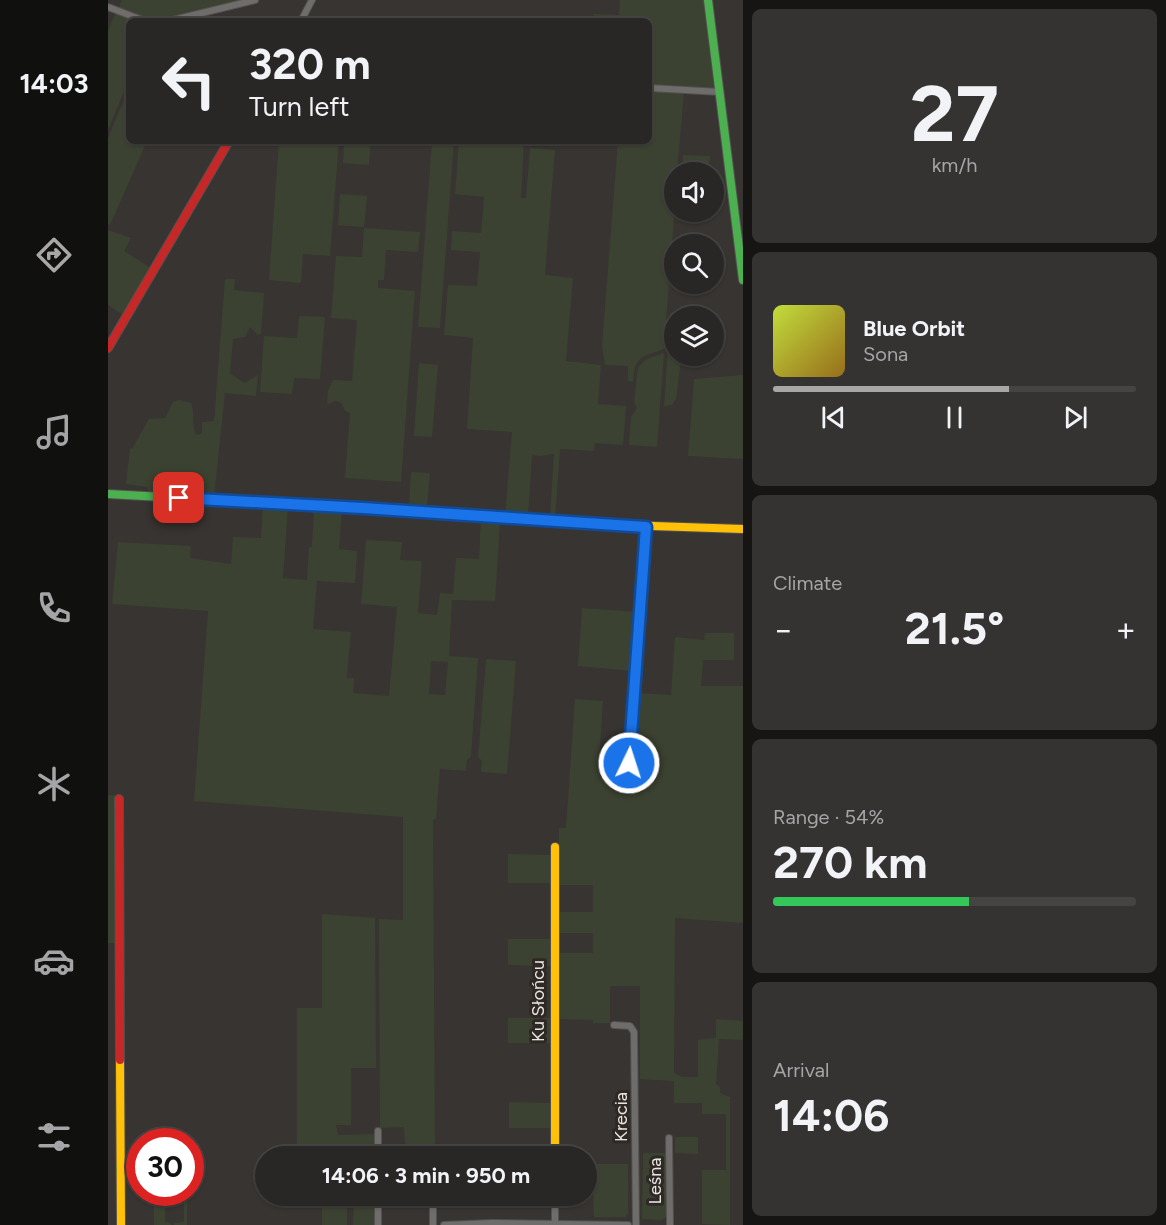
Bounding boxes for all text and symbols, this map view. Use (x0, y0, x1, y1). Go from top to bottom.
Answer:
text: 320 m (249, 39, 371, 90)
icon: left (150, 42, 228, 120)
text: 14:03 (19, 67, 89, 100)
text: 27 (910, 67, 999, 161)
text: Turn left (249, 90, 349, 123)
text: km/h (932, 153, 977, 177)
map controls (664, 162, 724, 366)
button: sound (664, 162, 724, 222)
icon: directions (33, 234, 75, 276)
button: search (664, 234, 724, 294)
button: layers (664, 306, 724, 366)
text: Blue Orbit (863, 315, 965, 342)
text: Sona (863, 342, 908, 366)
icon: previous (817, 401, 850, 434)
icon: pause (938, 401, 971, 434)
icon: next (1059, 401, 1092, 434)
icon: music (33, 411, 75, 453)
pin (153, 472, 204, 523)
icon: arrive (162, 481, 195, 514)
text: Climate (773, 571, 842, 595)
icon: phone (33, 587, 75, 629)
text: 21.5° (905, 601, 1004, 655)
text: − (773, 610, 794, 649)
text: + (1115, 610, 1136, 649)
position arrow (597, 731, 661, 795)
icon: climate (33, 763, 75, 805)
text: Range · 54% (773, 805, 884, 829)
text: 270 km (773, 835, 927, 889)
icon: car (33, 940, 75, 982)
street label: Ku Słońcu (527, 960, 549, 1042)
text: Arrival (773, 1058, 829, 1082)
text: 14:06 (773, 1088, 889, 1142)
street label: Krecia (610, 1092, 632, 1142)
icon: filters (33, 1116, 75, 1158)
speed limit sign: 30 (126, 1128, 204, 1206)
street label: Leśna (644, 1158, 666, 1204)
text: 14:06 · 3 min · 950 m (322, 1162, 530, 1189)

